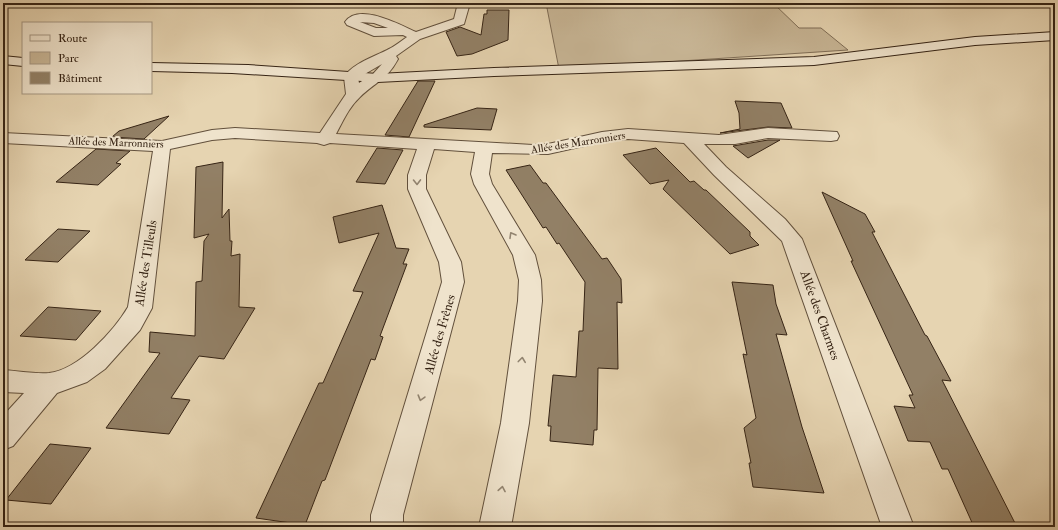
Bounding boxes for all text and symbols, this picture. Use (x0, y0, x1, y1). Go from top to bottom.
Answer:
legend (22, 22, 152, 94)
text: Route (58, 31, 87, 46)
text: Parc (58, 51, 79, 66)
text: Bâtiment (58, 71, 102, 86)
street label: Allée des Marronniers (529, 129, 626, 157)
street label: Allée des Marronniers (67, 134, 164, 151)
one-way arrow (413, 179, 421, 185)
street label: Allée des Tilleuls (131, 218, 161, 308)
one-way arrow (509, 232, 516, 239)
street label: Allée des Charmes (796, 268, 844, 363)
street label: Allée des Frênes (421, 292, 459, 377)
one-way arrow (518, 357, 527, 363)
one-way arrow (417, 394, 426, 401)
one-way arrow (498, 486, 506, 492)

